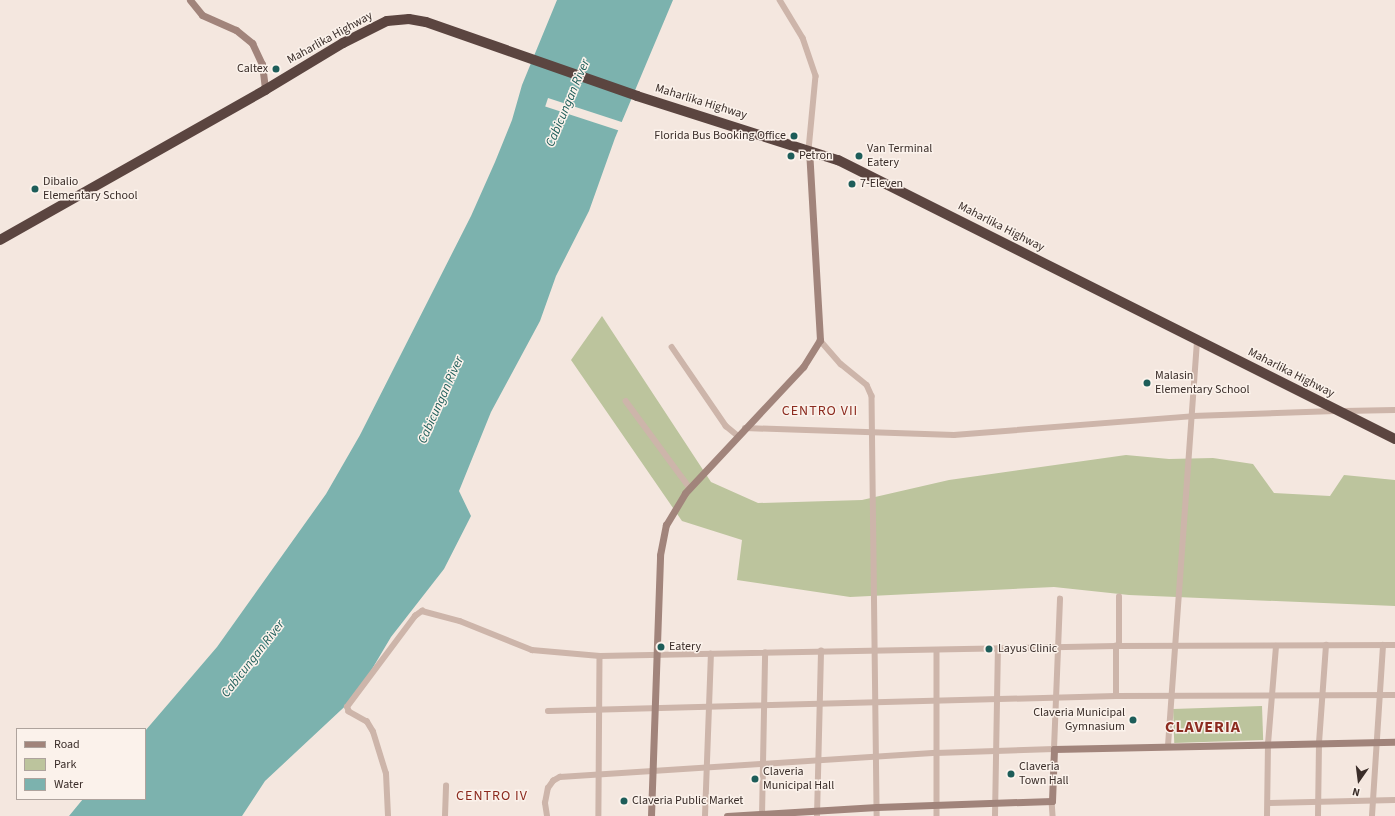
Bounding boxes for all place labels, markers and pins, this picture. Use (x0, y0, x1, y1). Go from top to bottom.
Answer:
place label: Caltex (237, 62, 268, 76)
marker: Caltex (271, 64, 281, 74)
place label: Florida Bus Booking Office (654, 129, 786, 143)
marker: Florida Bus Booking Office (789, 131, 799, 141)
place label: Van Terminal Eatery (867, 142, 932, 170)
place label: Petron (799, 149, 833, 163)
marker: Petron (786, 151, 796, 161)
marker: Van Terminal Eatery (854, 151, 864, 161)
place label: Dibalio Elementary School (43, 175, 138, 203)
place label: 7-Eleven (860, 177, 903, 191)
marker: 7-Eleven (847, 179, 857, 189)
marker: Dibalio Elementary School (30, 184, 40, 194)
place label: Malasin Elementary School (1155, 369, 1250, 397)
marker: Malasin Elementary School (1142, 378, 1152, 388)
place label: Eatery (669, 640, 701, 654)
marker: Eatery (656, 642, 666, 652)
place label: Layus Clinic (998, 642, 1057, 656)
marker: Layus Clinic (983, 643, 995, 655)
place label: Claveria Municipal Gymnasium (1033, 706, 1125, 734)
marker: Claveria Municipal Gymnasium (1128, 715, 1138, 725)
place label: Claveria Town Hall (1019, 760, 1069, 788)
place label: Claveria Municipal Hall (763, 765, 834, 793)
marker: Claveria Town Hall (1006, 769, 1016, 779)
marker: Claveria Municipal Hall (750, 774, 760, 784)
place label: Claveria Public Market (632, 794, 743, 808)
marker: Claveria Public Market (619, 796, 629, 806)

